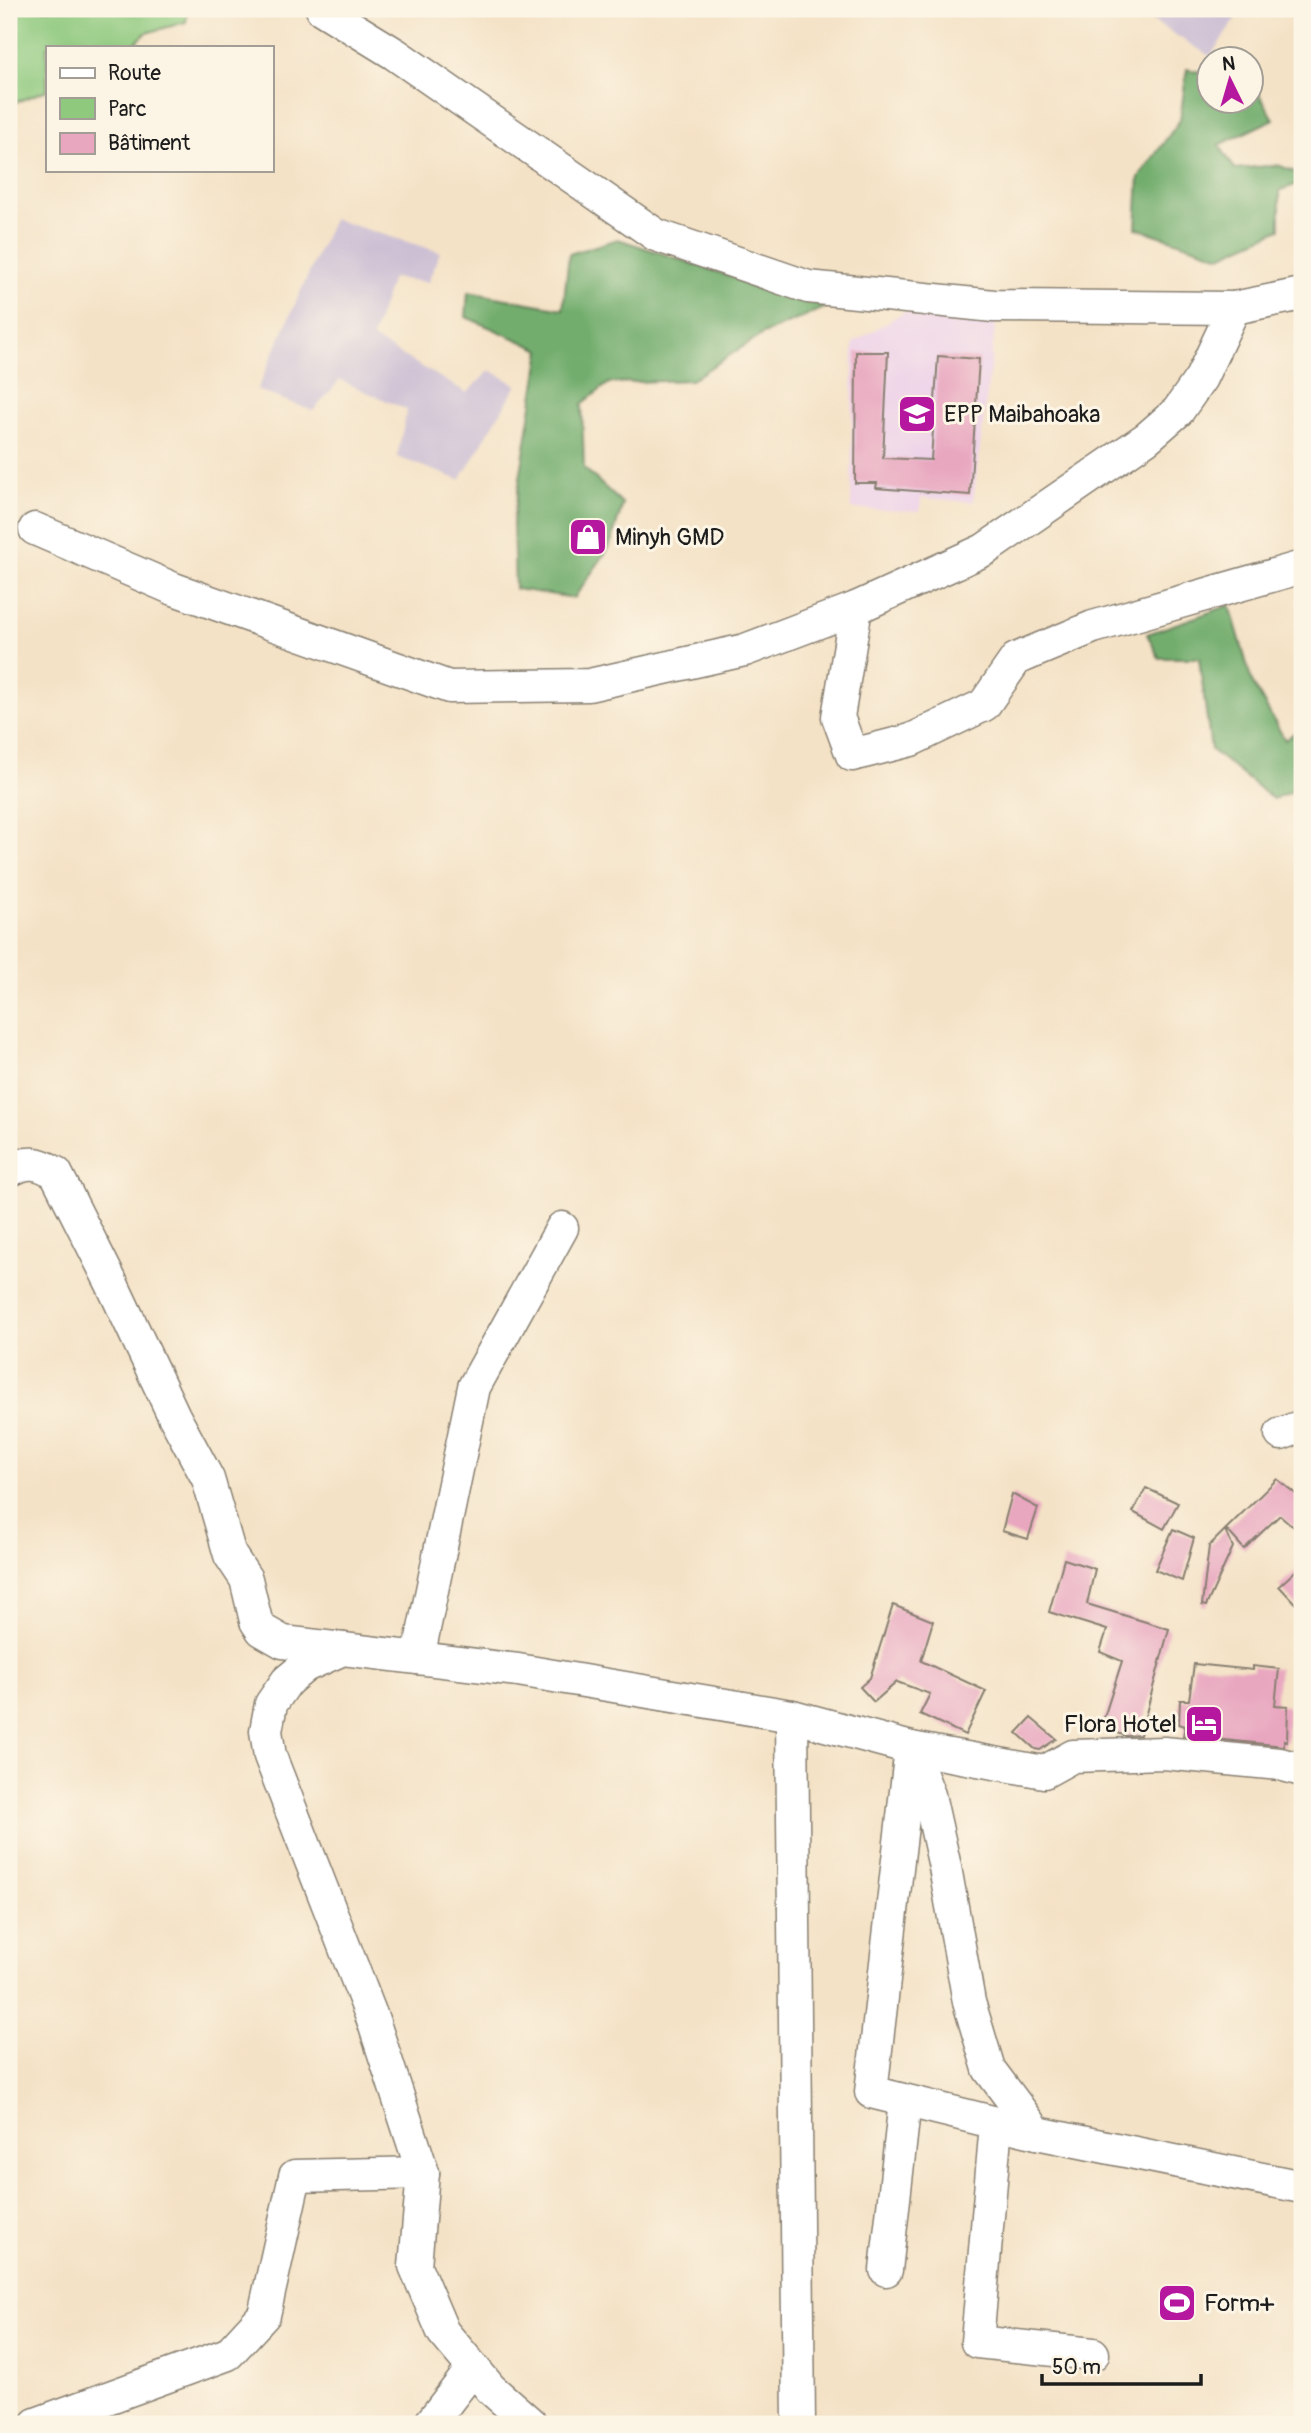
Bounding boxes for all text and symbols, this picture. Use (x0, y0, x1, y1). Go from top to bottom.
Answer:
legend (46, 46, 273, 172)
north arrow (1196, 46, 1266, 116)
text: N (1221, 52, 1236, 77)
text: Route (108, 60, 161, 87)
text: Parc (108, 96, 147, 123)
text: Bâtiment (108, 130, 191, 157)
school or university icon: EPP Maibahoaka (896, 393, 938, 435)
place label: EPP Maibahoaka (944, 400, 1100, 429)
shop icon: Minyh GMD (567, 516, 609, 558)
place label: Minyh GMD (615, 523, 724, 552)
hotel icon: Flora Hotel (1183, 1703, 1225, 1745)
place label: Flora Hotel (1064, 1710, 1177, 1739)
sports icon: Form+ (1156, 2282, 1198, 2324)
place label: Form+ (1204, 2289, 1275, 2318)
scale bar (1042, 2342, 1201, 2386)
text: 50 m (1052, 2354, 1101, 2381)

